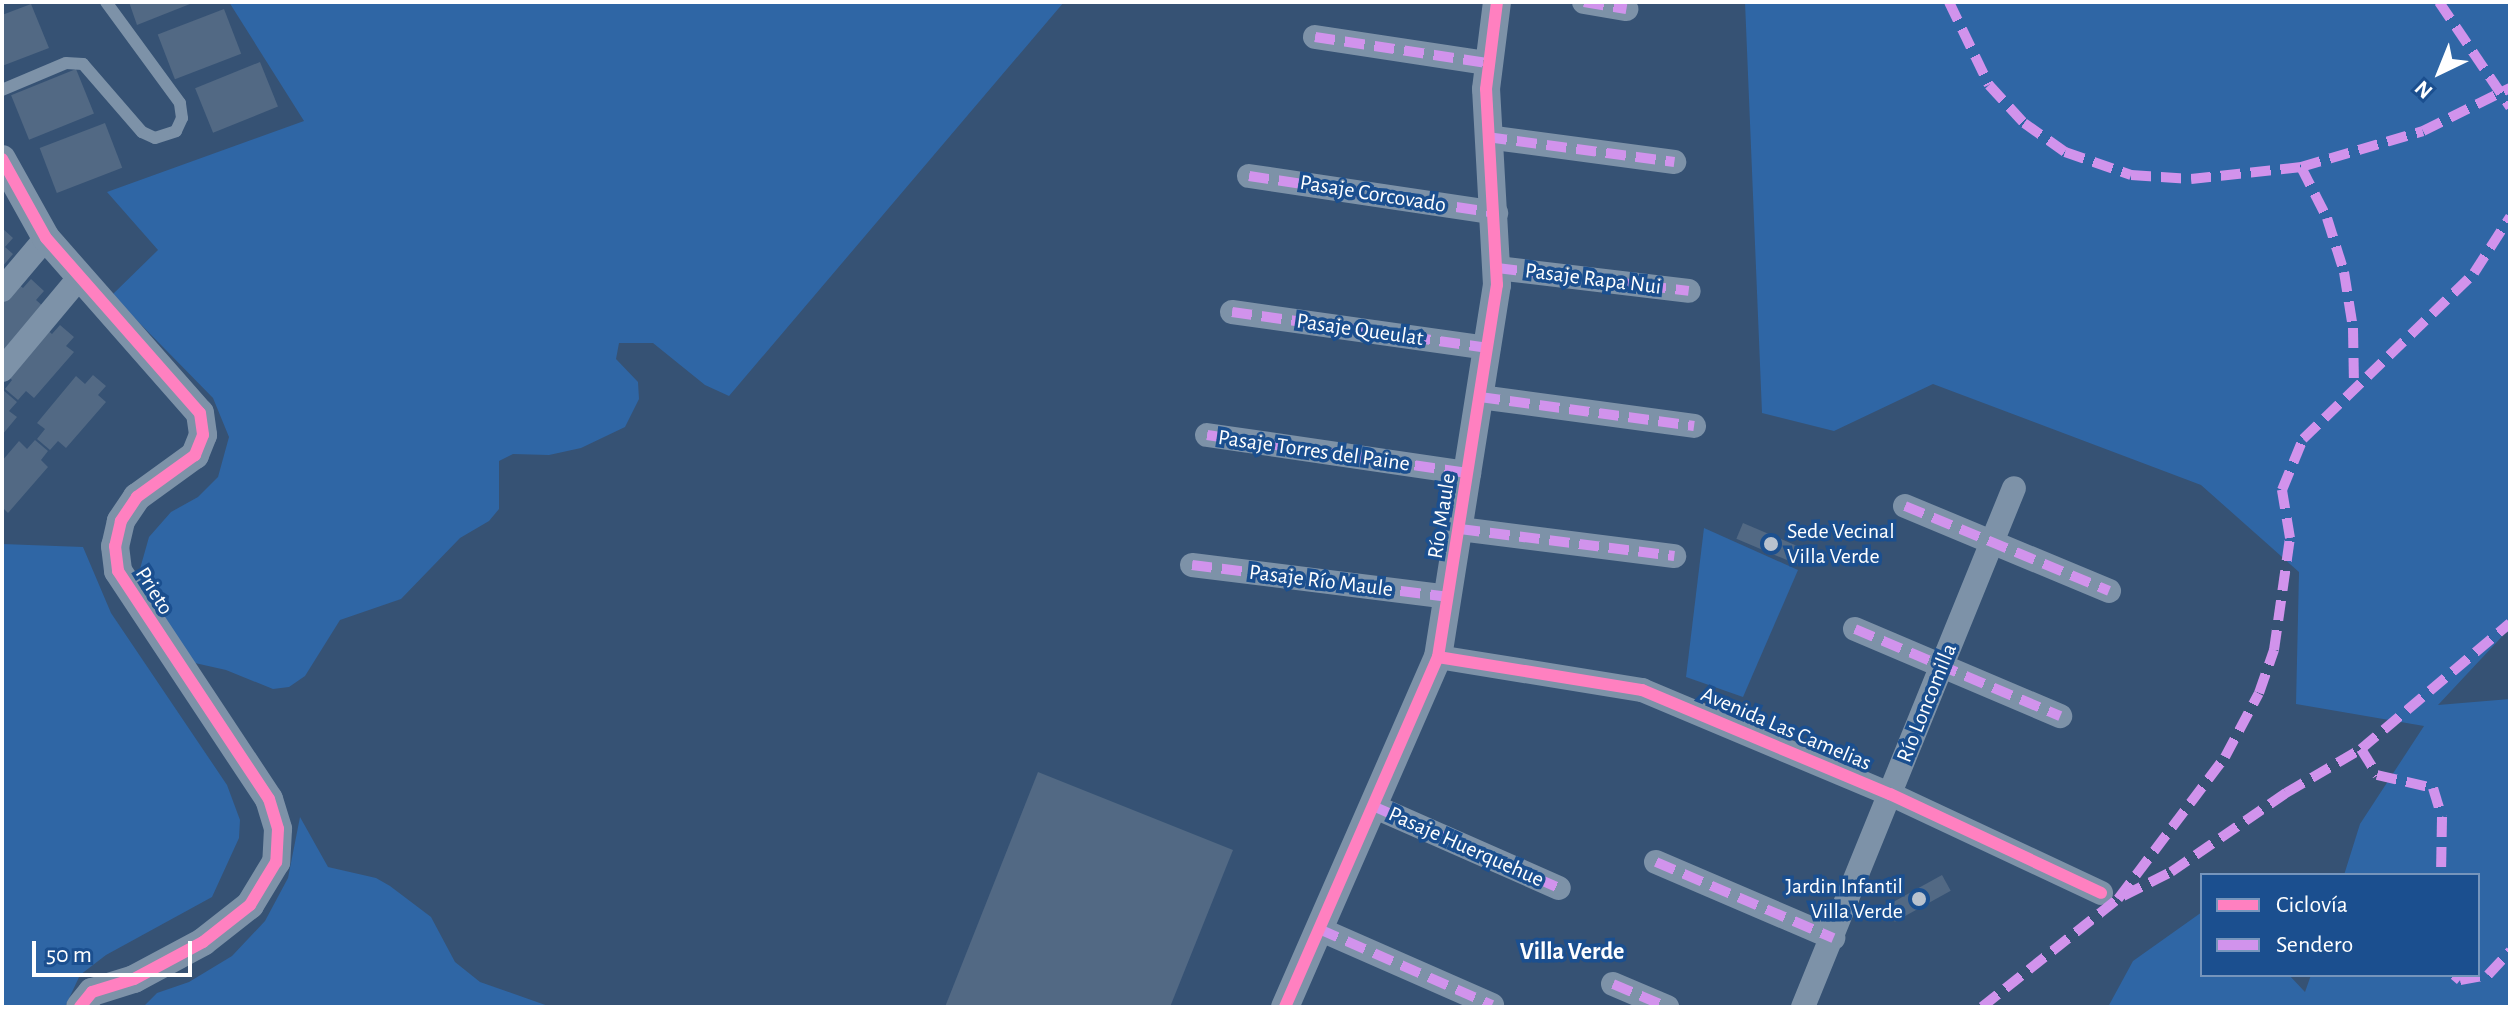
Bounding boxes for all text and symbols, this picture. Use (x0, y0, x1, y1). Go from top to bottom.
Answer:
north arrow (2400, 32, 2480, 112)
text: N (2411, 76, 2437, 103)
street label: Pasaje Corcovado (1298, 169, 1448, 219)
street label: Pasaje Rapa Nui (1523, 258, 1663, 300)
street label: Pasaje Queulat (1295, 308, 1425, 352)
street label: Pasaje Torres del Paine (1216, 424, 1412, 478)
street label: Río Maule (1422, 471, 1462, 561)
place label: Sede Vecinal Villa Verde (1787, 518, 1895, 570)
marker: Sede Vecinal Villa Verde (1762, 535, 1780, 553)
street label: Pasaje Río Maule (1247, 559, 1395, 603)
street label: Prieto (129, 562, 179, 620)
street label: Río Loncomilla (1891, 640, 1963, 766)
street label: Avenida Las Camelias (1697, 681, 1875, 777)
street label: Pasaje Huerquehue (1384, 801, 1548, 893)
place label: Jardin Infantil Villa Verde (1786, 873, 1903, 924)
legend (2200, 873, 2480, 977)
marker: Jardin Infantil Villa Verde (1910, 890, 1928, 908)
text: Ciclovía (2276, 893, 2348, 917)
scale bar (36, 925, 196, 975)
text: Sendero (2276, 933, 2353, 957)
district label: Villa Verde (1520, 939, 1624, 967)
text: 50 m (46, 943, 92, 967)

